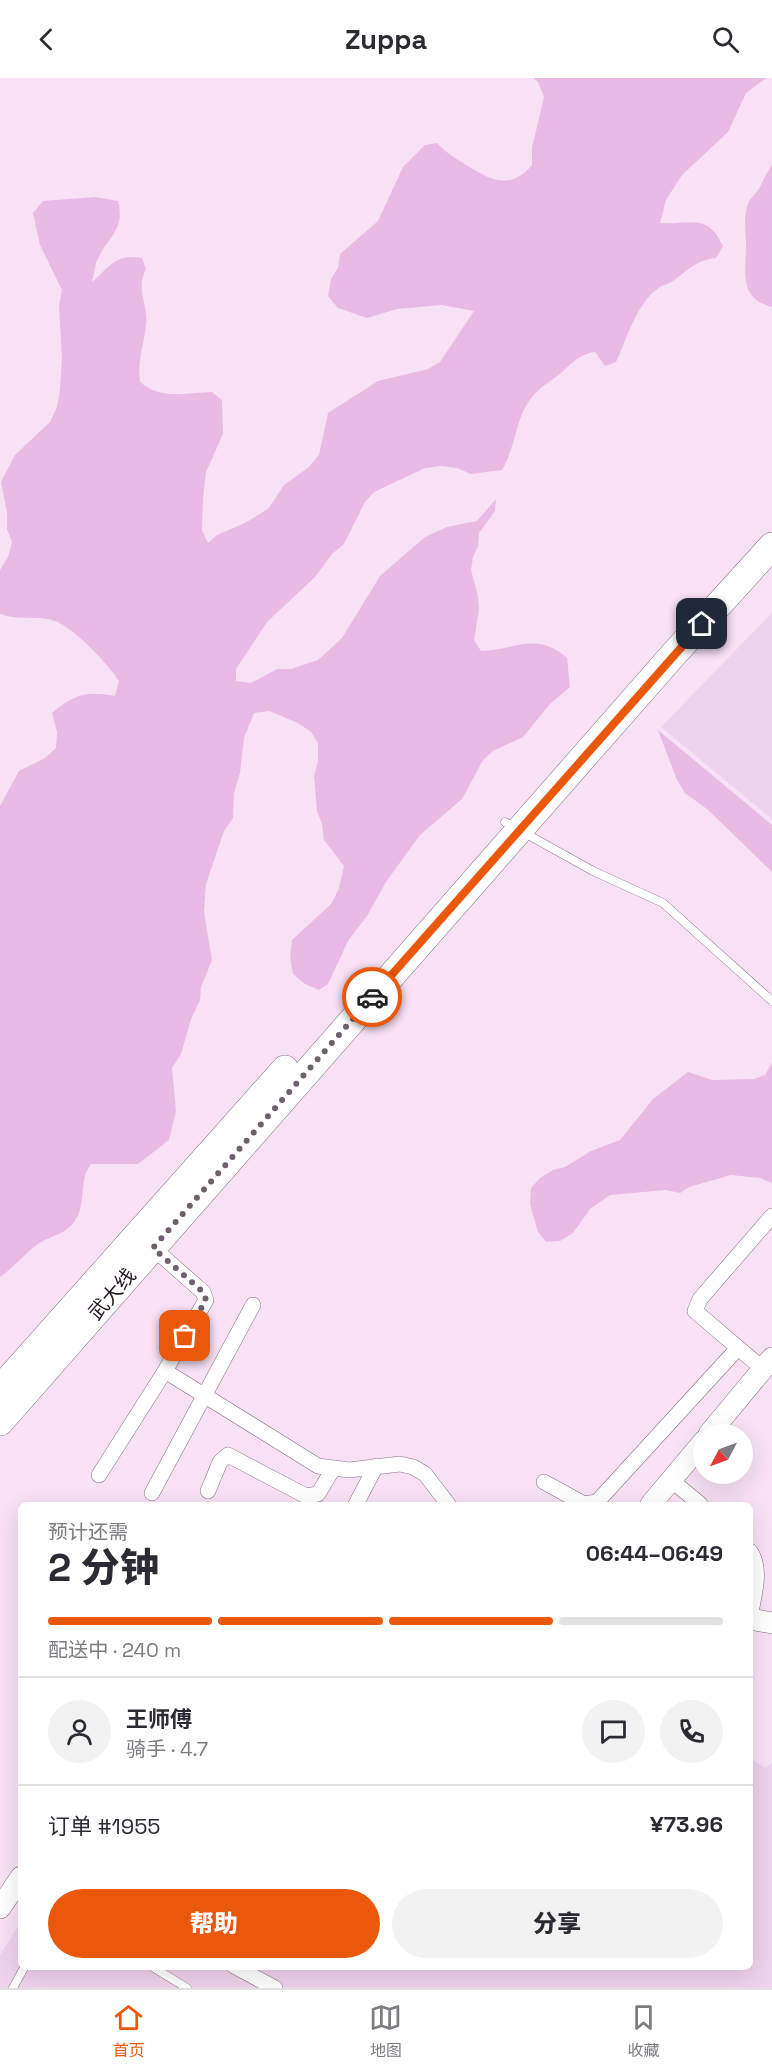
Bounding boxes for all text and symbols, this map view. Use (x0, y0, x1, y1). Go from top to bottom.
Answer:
text: Zuppa (345, 22, 427, 57)
icon: back (30, 23, 63, 56)
icon: search (709, 23, 742, 56)
pin (676, 598, 727, 649)
icon: home (685, 607, 718, 640)
courier (342, 967, 402, 1027)
icon: car (356, 981, 389, 1014)
street label: 武大线 (83, 1263, 141, 1325)
pin (159, 1310, 210, 1361)
icon: bag (168, 1319, 201, 1352)
north arrow (693, 1424, 753, 1484)
map controls (693, 1424, 753, 1484)
text: 预计还需 (48, 1519, 128, 1545)
text: 06:44–06:49 (586, 1539, 723, 1567)
text: 2 分钟 (48, 1543, 159, 1592)
text: 配送中 · 240 m (48, 1637, 181, 1663)
button: person (48, 1700, 111, 1763)
button: chat (582, 1700, 645, 1763)
button: phone (660, 1700, 723, 1763)
text: 王师傅 (126, 1705, 192, 1733)
text: 骑手 · 4.7 (126, 1736, 208, 1762)
text: ¥73.96 (650, 1810, 723, 1838)
text: 订单 #1955 (48, 1812, 161, 1840)
button: 帮助 (48, 1889, 380, 1958)
button: 分享 (392, 1889, 723, 1958)
tab: 首页 (112, 2001, 145, 2061)
tab: 地图 (369, 2001, 402, 2061)
tab: 收藏 (627, 2001, 660, 2061)

